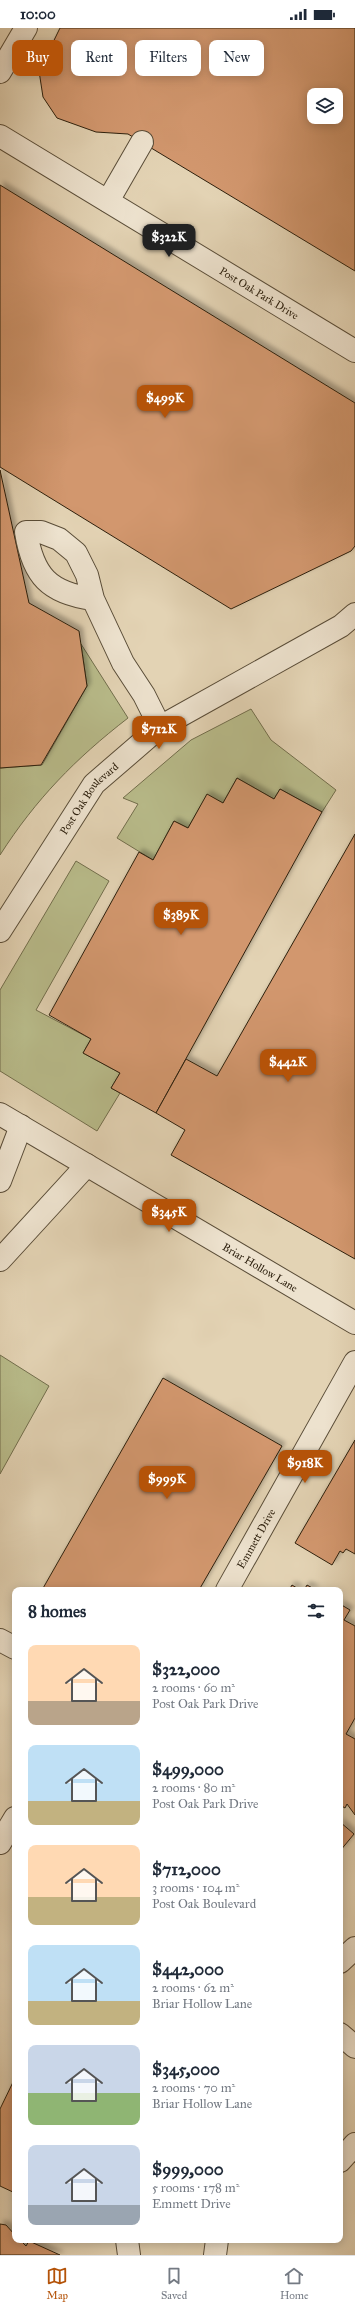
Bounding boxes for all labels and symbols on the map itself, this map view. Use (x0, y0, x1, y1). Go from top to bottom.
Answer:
pin: $322K (141, 224, 197, 258)
street label: Post Oak Park Drive (217, 264, 301, 323)
pin: $499K (137, 385, 193, 419)
pin: $712K (131, 716, 187, 750)
street label: Post Oak Boulevard (57, 760, 121, 837)
pin: $389K (153, 902, 209, 936)
pin: $442K (260, 1049, 316, 1083)
pin: $345K (141, 1199, 197, 1233)
street label: Briar Hollow Lane (220, 1240, 300, 1295)
pin: $918K (277, 1450, 333, 1484)
pin: $999K (139, 1466, 195, 1500)
street label: Emmett Drive (234, 1506, 278, 1571)

